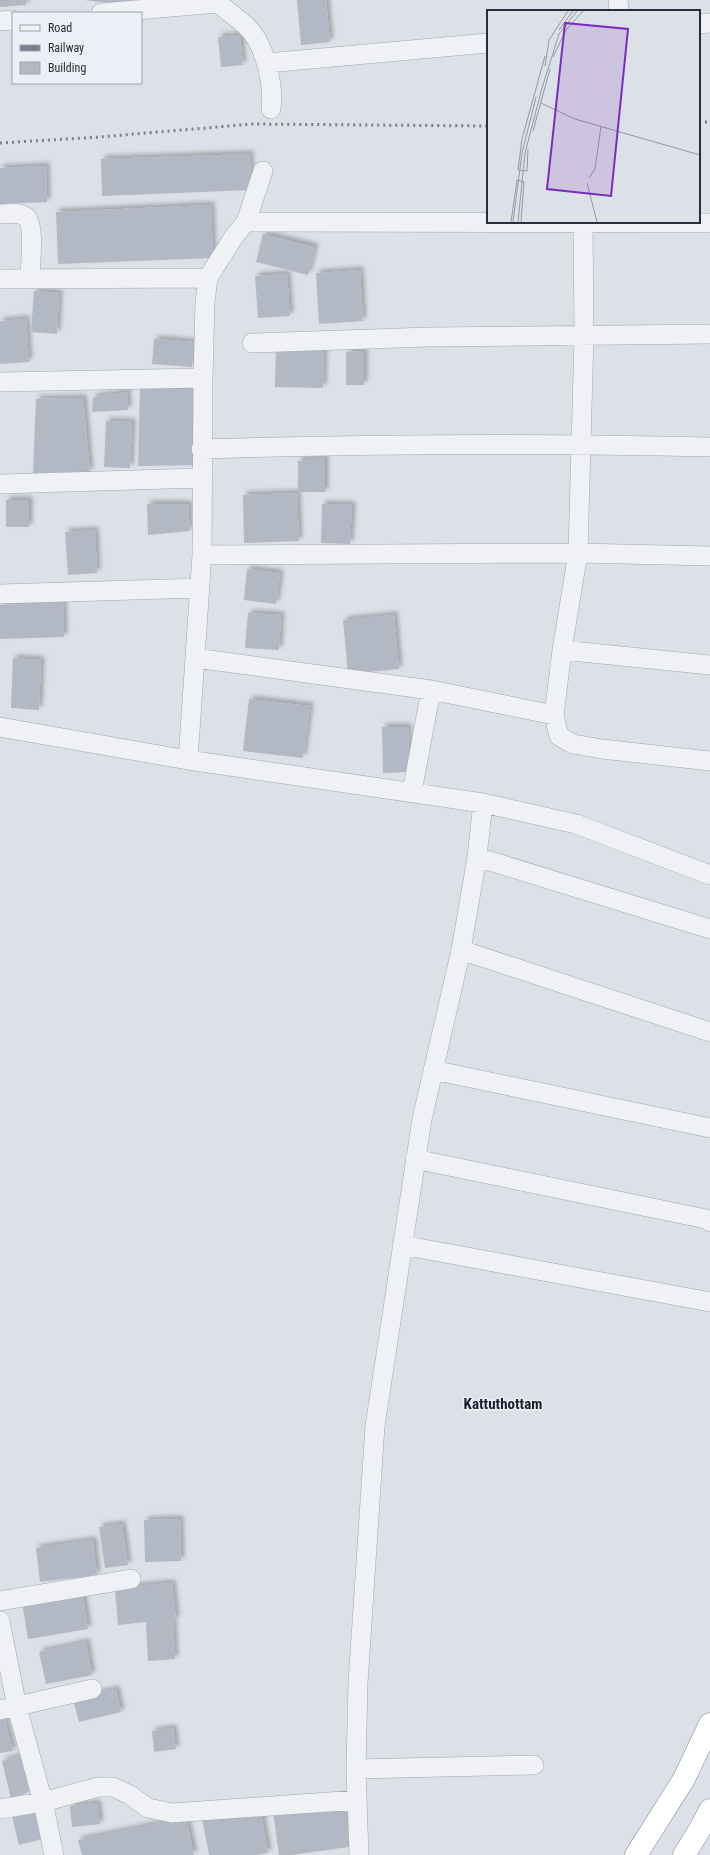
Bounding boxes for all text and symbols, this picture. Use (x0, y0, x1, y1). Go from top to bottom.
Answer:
inset map (487, 10, 700, 223)
legend (12, 12, 142, 84)
text: Road (48, 21, 72, 35)
text: Railway (48, 41, 84, 55)
text: Building (48, 61, 86, 75)
district label: Kattuthottam (464, 1395, 542, 1413)

